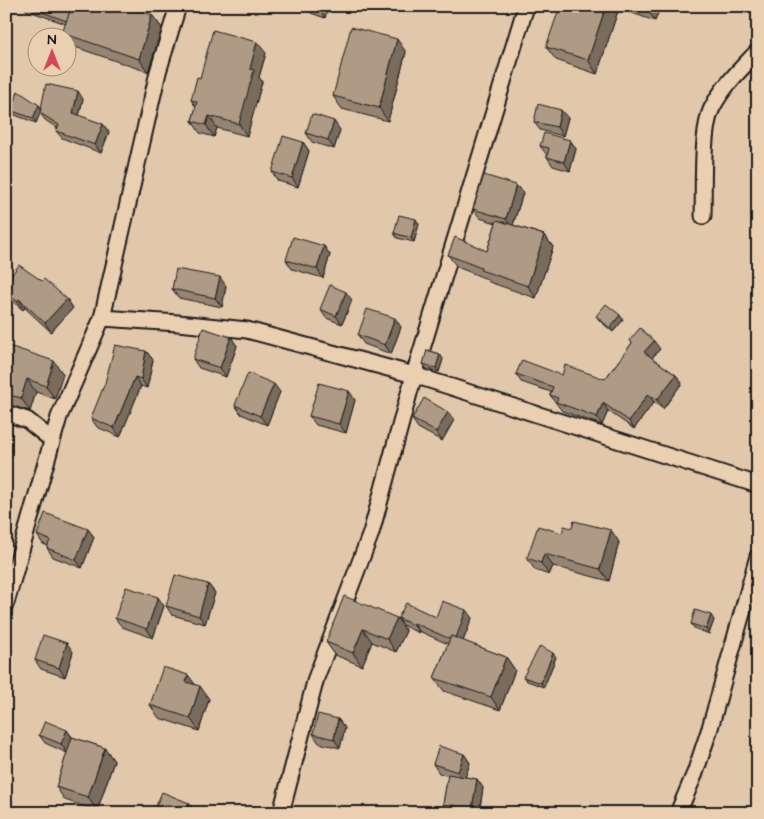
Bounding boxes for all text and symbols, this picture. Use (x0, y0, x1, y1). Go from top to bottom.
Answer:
north arrow (28, 28, 78, 78)
text: N (48, 30, 57, 50)

